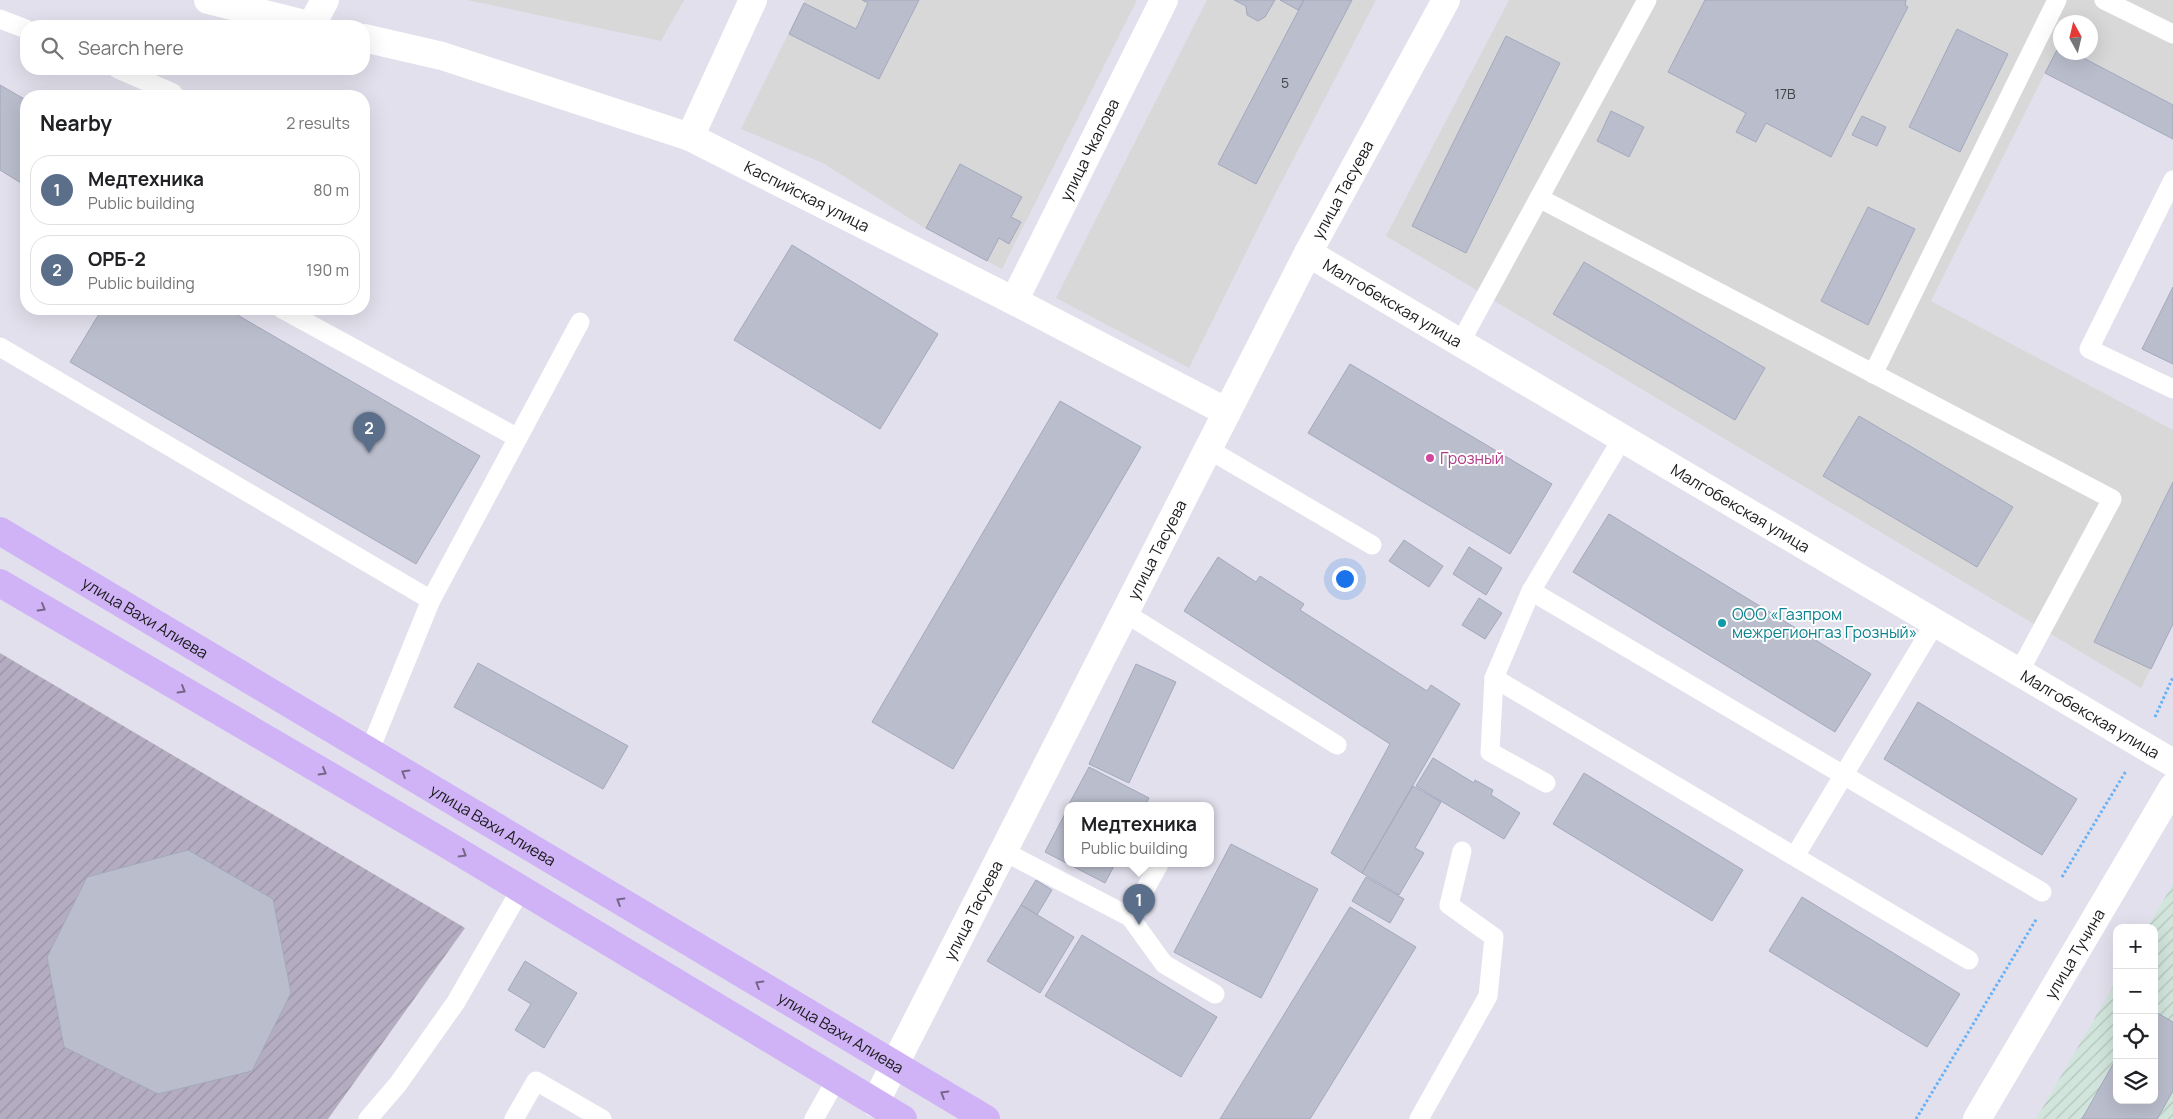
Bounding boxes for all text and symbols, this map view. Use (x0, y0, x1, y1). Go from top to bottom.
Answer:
north arrow (2053, 15, 2098, 60)
search box (20, 20, 370, 75)
icon: search (38, 34, 66, 62)
text: Search here (78, 35, 184, 61)
house number: 5 (1281, 73, 1289, 92)
house number: 17В (1774, 84, 1796, 103)
street label: улица Чкалова (1055, 95, 1124, 205)
text: Nearby (40, 109, 112, 137)
text: 2 results (286, 112, 350, 134)
street label: улица Тасуева (1307, 136, 1378, 243)
street label: Каспийская улица (741, 155, 873, 237)
text: Медтехника (88, 166, 204, 192)
text: 1 (53, 179, 61, 201)
text: 80 m (313, 179, 349, 201)
text: Public building (88, 192, 195, 214)
text: ОРБ-2 (88, 246, 146, 272)
street label: Малгобекская улица (1319, 253, 1466, 352)
text: 2 (52, 259, 62, 281)
text: 190 m (306, 259, 349, 281)
text: Public building (88, 272, 195, 294)
pin: 2 (353, 412, 385, 453)
place label: Грозный (1440, 447, 1504, 469)
marker: Грозный (1424, 452, 1436, 464)
street label: Малгобекская улица (1667, 458, 1814, 557)
street label: улица Тасуева (1122, 496, 1192, 603)
your location (1332, 566, 1358, 592)
street label: улица Вахи Алиева (78, 571, 212, 664)
one-way arrow (37, 601, 46, 611)
place label: ООО «Газпром межрегионгаз Грозный» (1732, 603, 1917, 643)
marker: ООО «Газпром межрегионгаз Грозный» (1716, 617, 1728, 629)
street label: Малгобекская улица (2017, 665, 2164, 764)
one-way arrow (177, 683, 186, 693)
one-way arrow (317, 765, 326, 775)
one-way arrow (401, 770, 410, 780)
street label: улица Вахи Алиева (426, 779, 560, 871)
popup (1064, 802, 1214, 867)
text: Медтехника (1081, 811, 1197, 837)
text: Public building (1081, 837, 1188, 859)
one-way arrow (457, 848, 466, 857)
street label: улица Тасуева (938, 857, 1008, 964)
pin: 1 (1123, 884, 1155, 925)
one-way arrow (616, 898, 625, 908)
street label: улица Тучина (2039, 904, 2110, 1003)
map controls (2113, 924, 2158, 1104)
button: + (2113, 924, 2158, 969)
button: − (2113, 969, 2158, 1014)
one-way arrow (756, 981, 765, 991)
street label: улица Вахи Алиева (774, 986, 908, 1079)
button: locate (2113, 1014, 2158, 1059)
button: layers (2113, 1059, 2158, 1104)
one-way arrow (941, 1091, 950, 1101)

